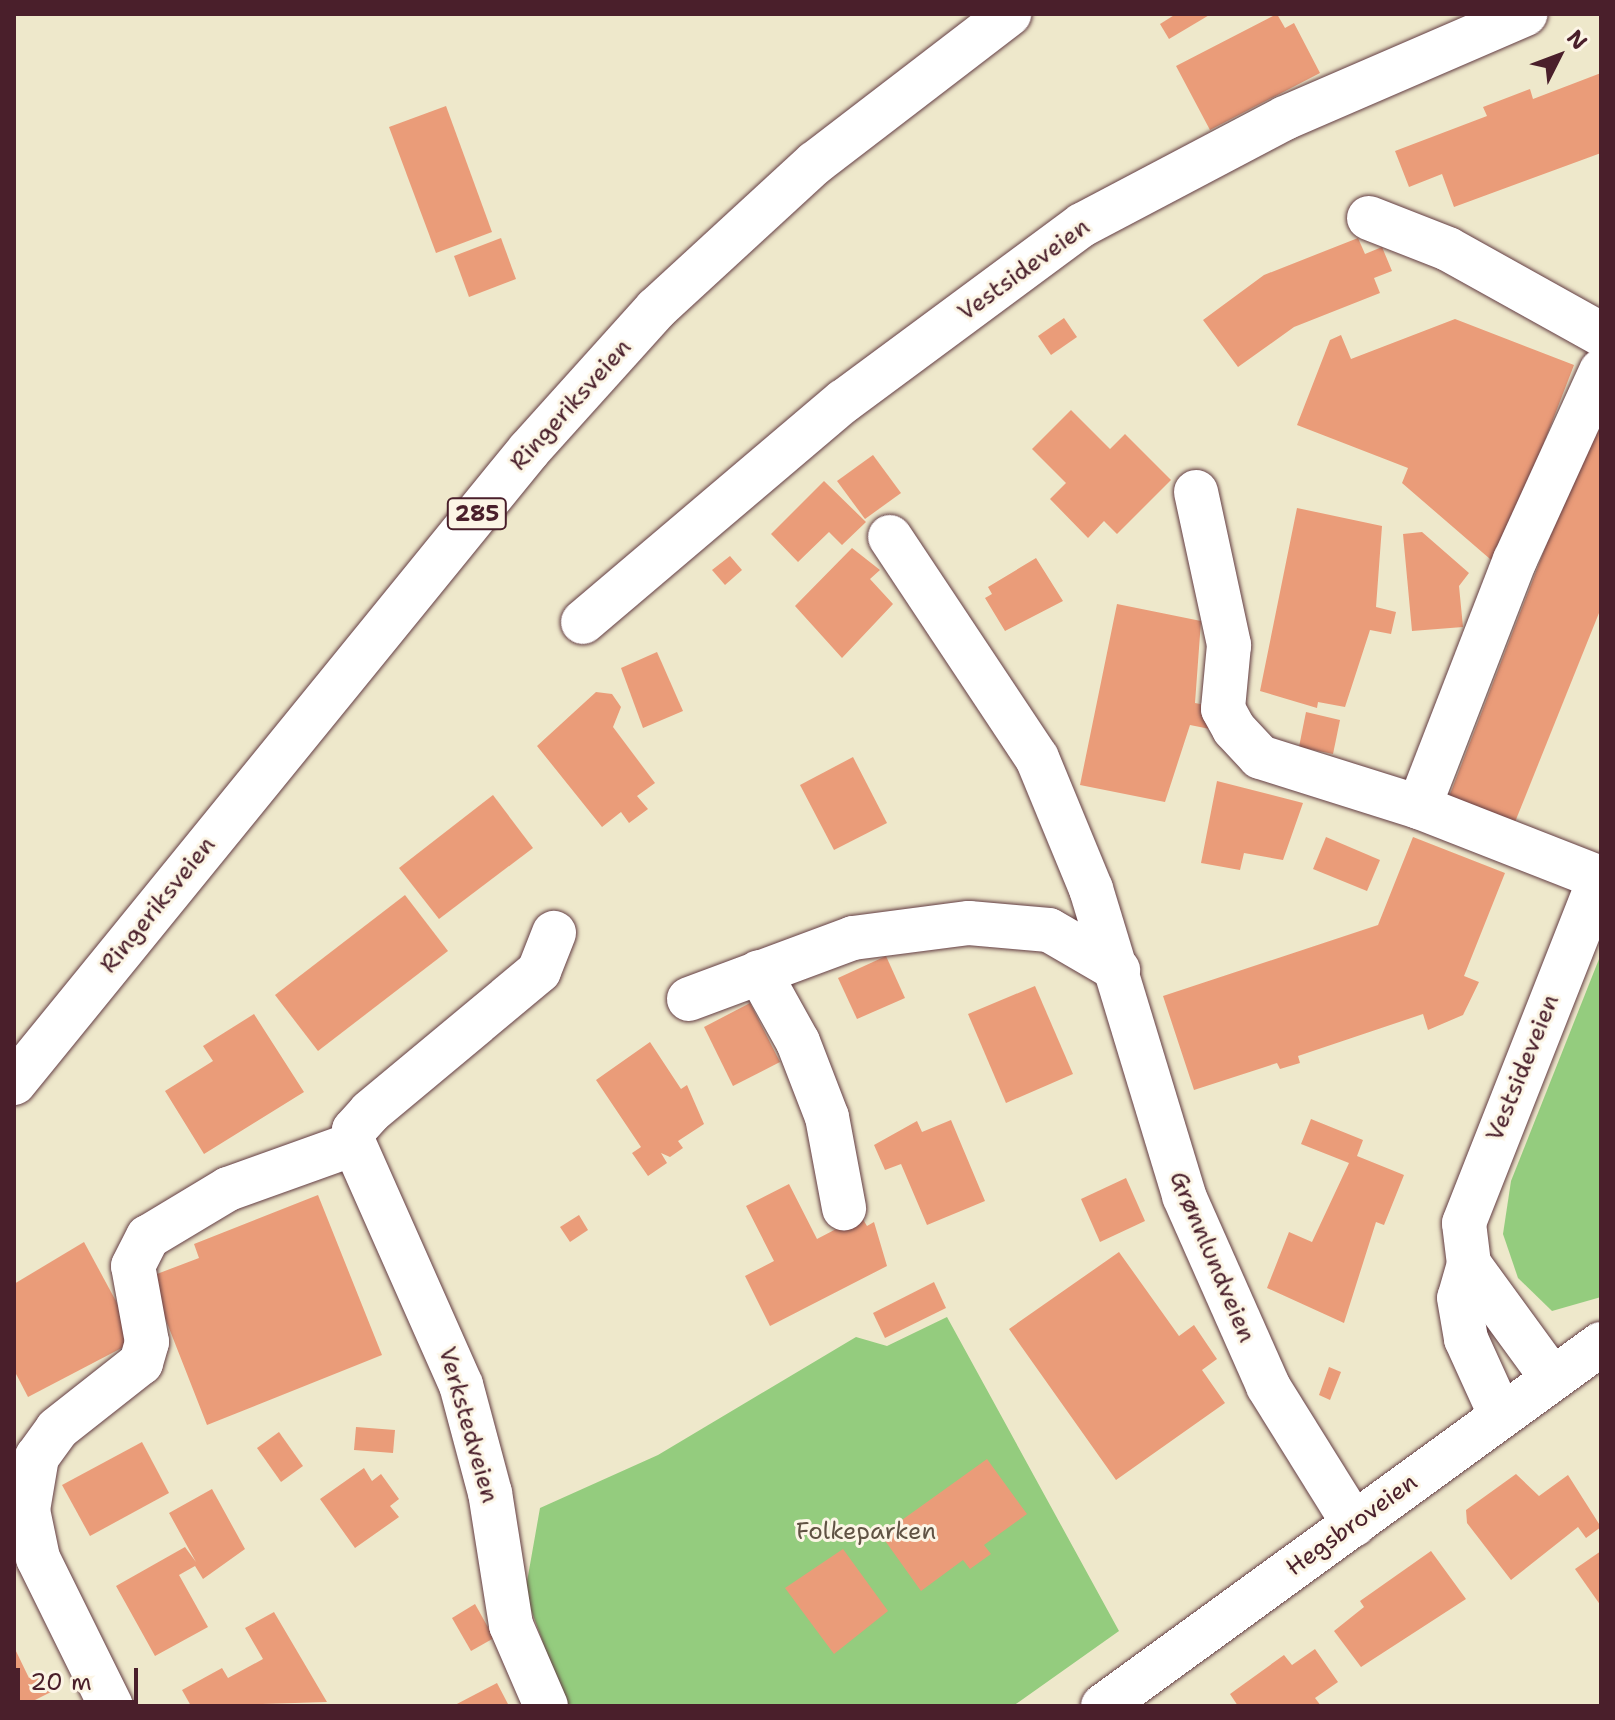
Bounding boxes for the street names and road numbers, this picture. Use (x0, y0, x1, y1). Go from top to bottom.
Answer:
street label: Vestsideveien (953, 213, 1095, 327)
street label: Ringeriksveien (504, 333, 638, 477)
road number: 285 (445, 496, 509, 532)
street label: Ringeriksveien (94, 831, 222, 979)
street label: Vestsideveien (1481, 990, 1565, 1146)
street label: Grønnlundveien (1163, 1167, 1261, 1347)
street label: Verkstedveien (432, 1344, 504, 1506)
street label: Hegsbroveien (1281, 1468, 1423, 1582)

